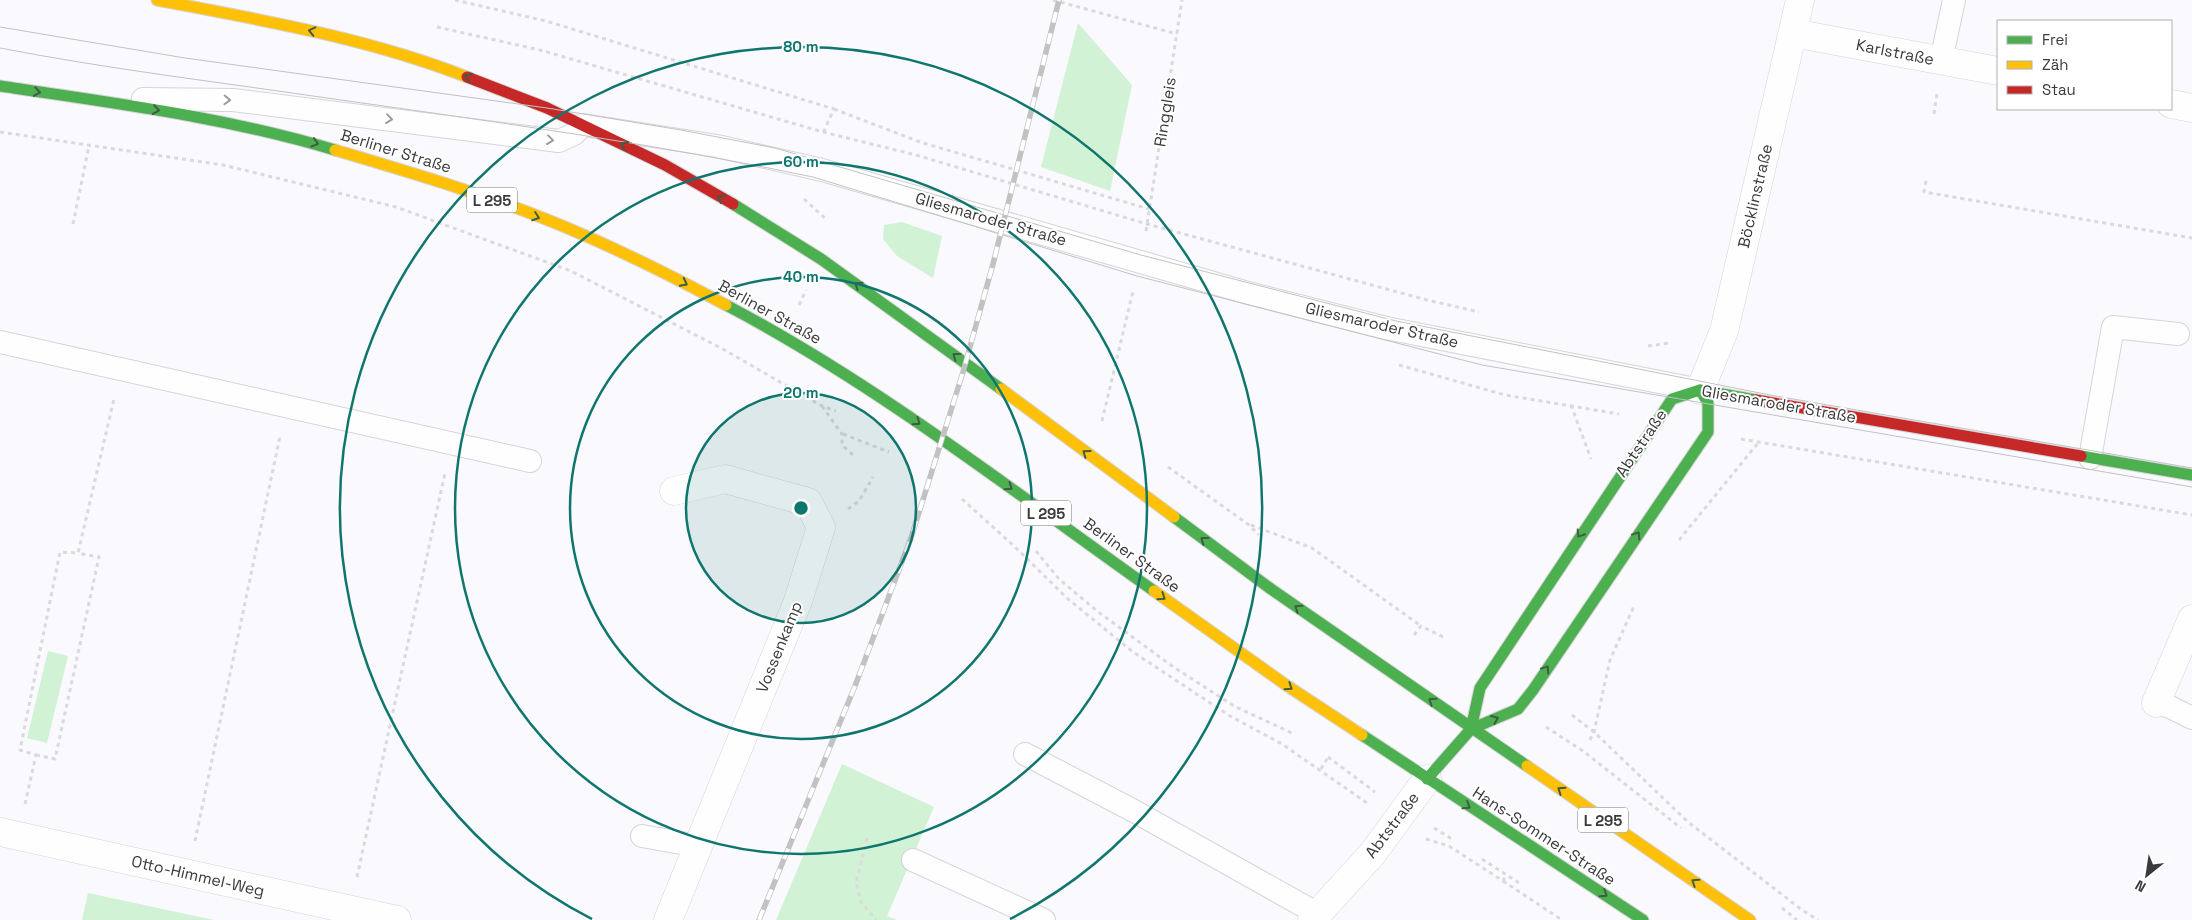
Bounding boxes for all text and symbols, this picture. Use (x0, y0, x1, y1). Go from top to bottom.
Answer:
legend (1997, 20, 2172, 110)
one-way arrow (308, 27, 317, 37)
text: Frei (2042, 30, 2068, 49)
street label: Karlstraße (1854, 34, 1936, 70)
text: 80 m (783, 37, 819, 56)
text: Zäh (2042, 55, 2068, 74)
one-way arrow (464, 73, 473, 83)
street label: Ringgleis (1149, 76, 1181, 148)
text: Stau (2042, 80, 2076, 99)
one-way arrow (32, 87, 41, 97)
one-way arrow (224, 94, 232, 105)
one-way arrow (152, 105, 161, 115)
one-way arrow (385, 113, 393, 124)
street label: Berliner Straße (338, 124, 454, 178)
one-way arrow (545, 134, 554, 144)
one-way arrow (311, 138, 319, 148)
one-way arrow (620, 141, 629, 151)
street label: Böcklinstraße (1733, 142, 1777, 250)
text: 60 m (783, 152, 819, 171)
street label: Gliesmaroder Straße (913, 187, 1069, 251)
road number: L 295 (467, 188, 517, 212)
one-way arrow (718, 194, 727, 204)
one-way arrow (531, 211, 540, 221)
text: 40 m (783, 267, 819, 286)
street label: Berliner Straße (715, 275, 825, 349)
one-way arrow (679, 277, 688, 287)
one-way arrow (854, 282, 864, 291)
street label: Gliesmaroder Straße (1303, 297, 1461, 353)
one-way arrow (953, 354, 962, 362)
street label: Gliesmaroder Straße (1700, 380, 1858, 428)
text: 20 m (783, 383, 819, 402)
street label: Abtstraße (1611, 405, 1671, 481)
one-way arrow (911, 416, 920, 425)
one-way arrow (1083, 450, 1092, 458)
one-way arrow (1003, 481, 1013, 490)
centre of rings (792, 499, 810, 517)
road number: L 295 (1021, 500, 1071, 526)
street label: Berliner Straße (1079, 513, 1185, 597)
one-way arrow (1576, 529, 1586, 538)
one-way arrow (1631, 531, 1640, 541)
one-way arrow (1201, 537, 1210, 545)
one-way arrow (1156, 591, 1166, 600)
street label: Vossenkamp (751, 598, 807, 696)
one-way arrow (1294, 605, 1304, 614)
one-way arrow (1540, 666, 1549, 675)
one-way arrow (1283, 681, 1293, 690)
one-way arrow (1428, 698, 1437, 707)
one-way arrow (1490, 715, 1499, 725)
street label: Hans-Sommer-Straße (1468, 782, 1620, 890)
one-way arrow (1557, 787, 1567, 796)
street label: Abtstraße (1360, 788, 1424, 862)
one-way arrow (1462, 800, 1471, 809)
road number: L 295 (1578, 808, 1628, 832)
street label: Otto-Himmel-Weg (129, 850, 267, 902)
north arrow (2122, 850, 2172, 900)
text: N (2132, 876, 2149, 896)
one-way arrow (1691, 879, 1701, 888)
one-way arrow (1598, 888, 1607, 898)

